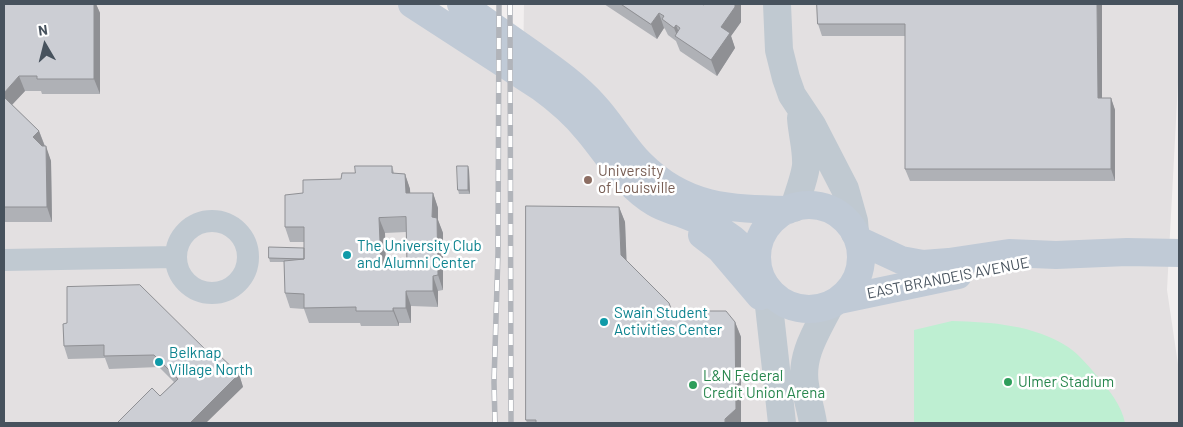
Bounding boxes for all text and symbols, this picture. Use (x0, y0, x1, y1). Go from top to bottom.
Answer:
north arrow (20, 20, 70, 70)
text: N (37, 21, 49, 39)
place label: University of Louisville (598, 162, 676, 197)
marker: University of Louisville (582, 174, 594, 186)
place label: The University Club and Alumni Center (357, 237, 482, 272)
marker: The University Club and Alumni Center (341, 249, 353, 261)
street label: EAST BRANDEIS AVENUE (865, 253, 1031, 303)
place label: Swain Student Activities Center (614, 304, 722, 339)
marker: Swain Student Activities Center (598, 316, 610, 328)
place label: Belknap Village North (169, 344, 253, 379)
marker: Belknap Village North (153, 356, 165, 368)
place label: L&N Federal Credit Union Arena (703, 367, 825, 402)
place label: Ulmer Stadium (1018, 373, 1114, 391)
marker: Ulmer Stadium (1002, 376, 1014, 388)
marker: L&N Federal Credit Union Arena (687, 379, 699, 391)

